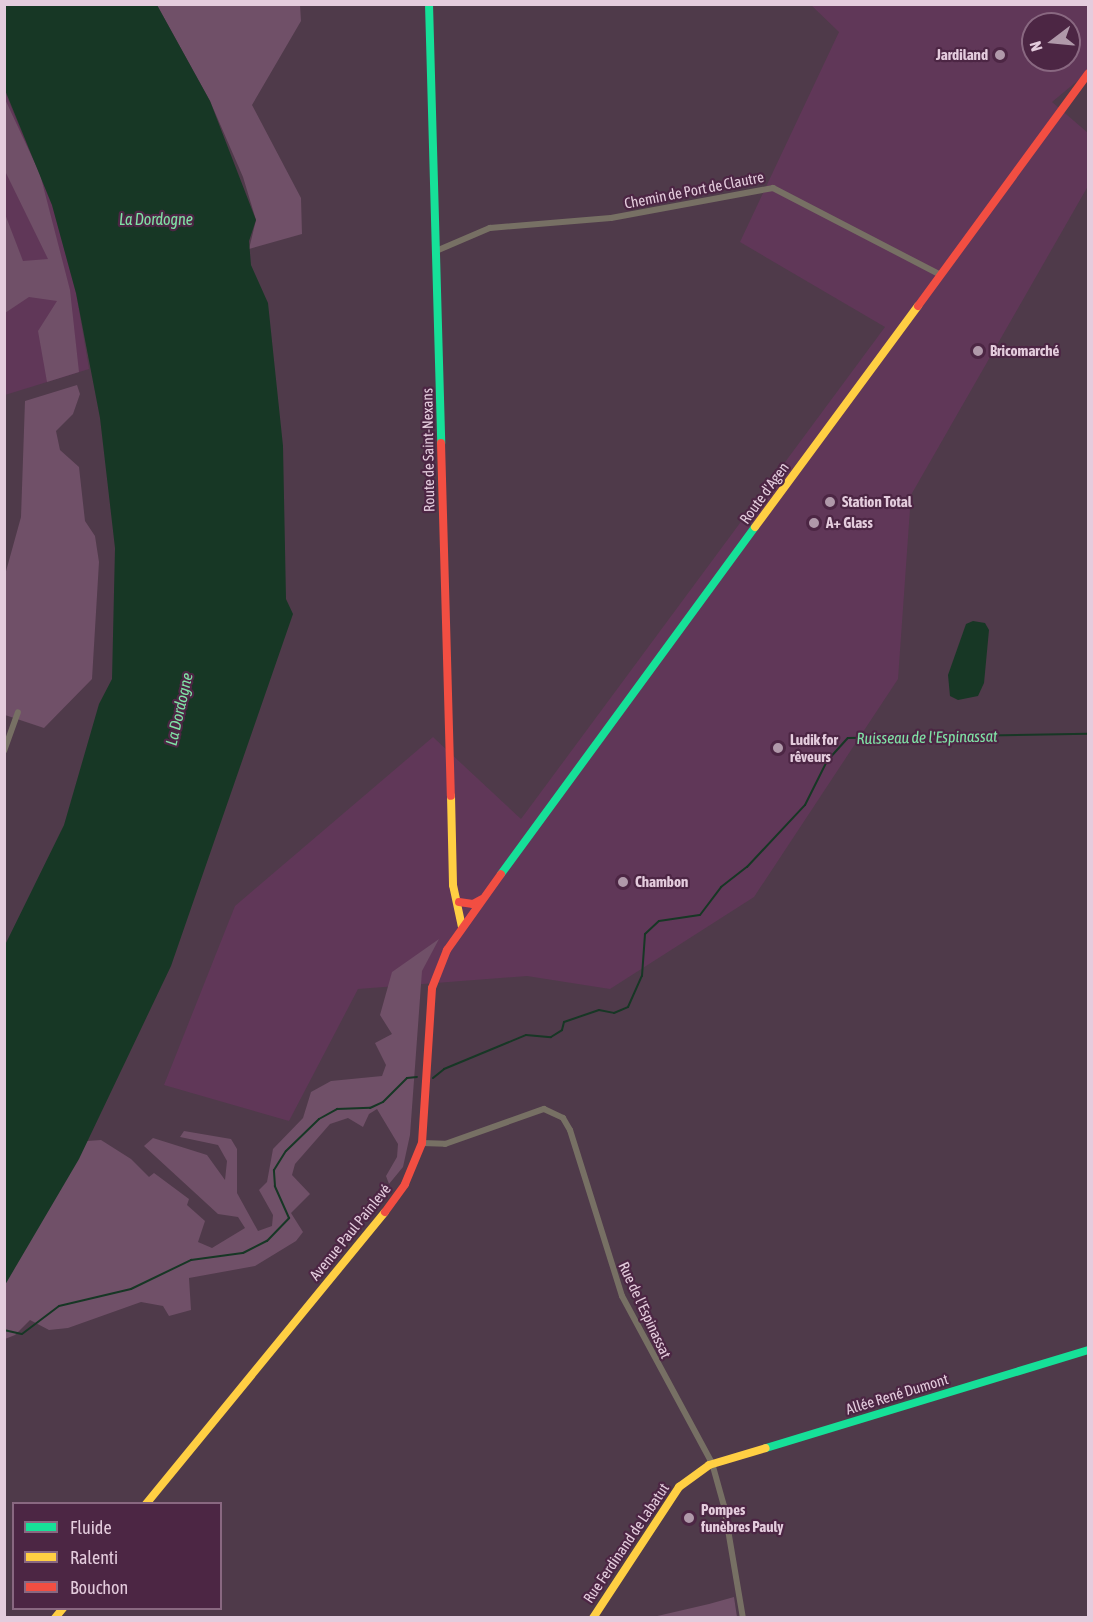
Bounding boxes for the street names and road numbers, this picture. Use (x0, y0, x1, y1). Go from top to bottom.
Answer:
street label: Chemin de Port de Clautre (623, 168, 765, 212)
street label: Route de Saint-Nexans (418, 388, 438, 512)
street label: Route d'Agen (736, 459, 792, 527)
street label: Avenue Paul Painlevé (306, 1180, 394, 1284)
street label: Rue de l'Espinassat (615, 1259, 675, 1361)
street label: Allée René Dumont (844, 1370, 950, 1418)
street label: Rue Ferdinand de Labatut (579, 1480, 673, 1606)

